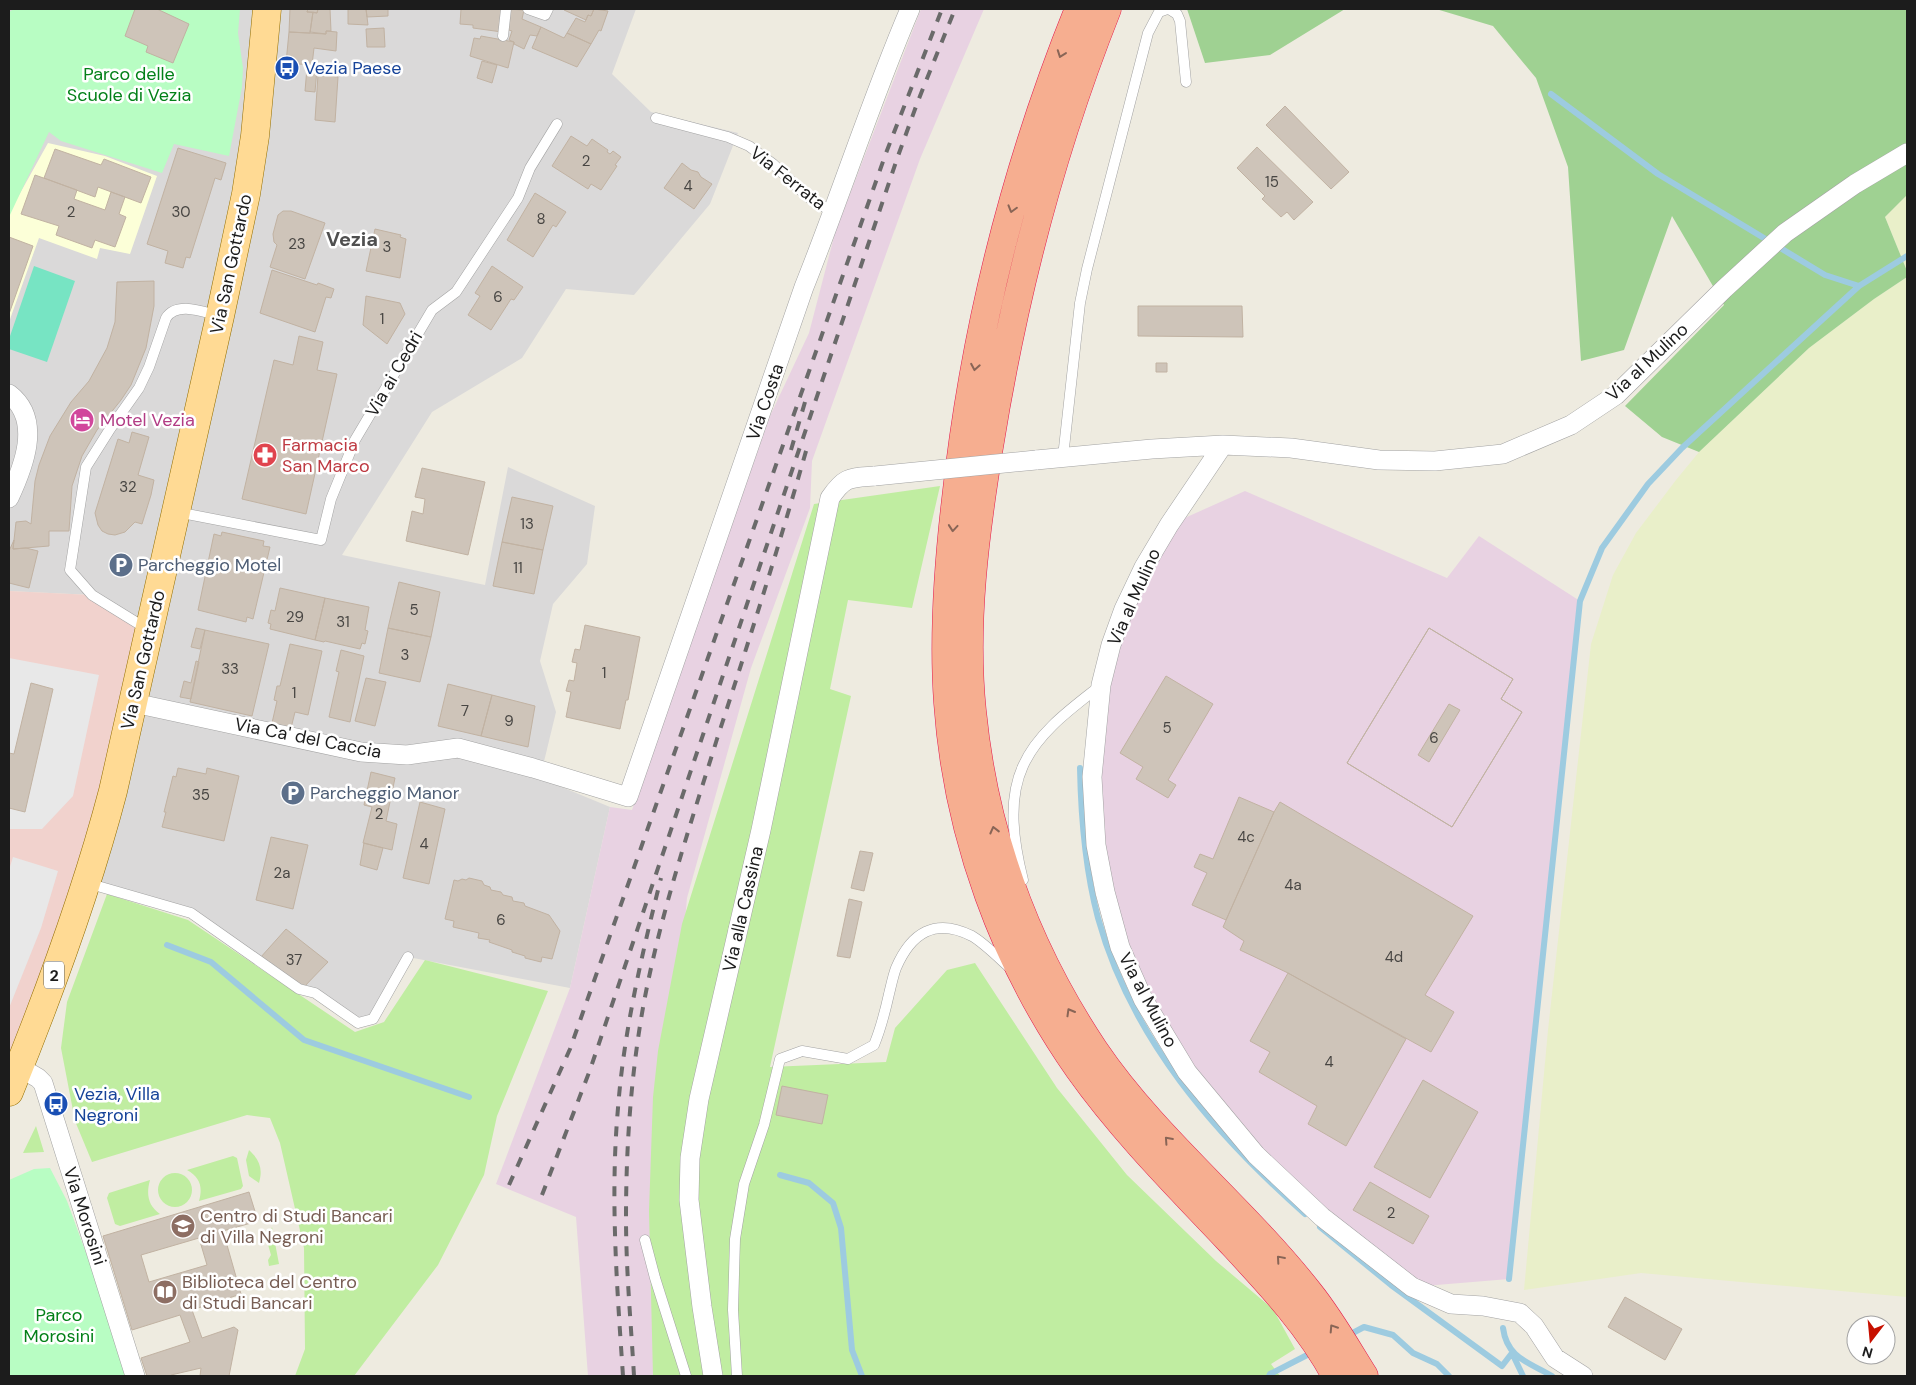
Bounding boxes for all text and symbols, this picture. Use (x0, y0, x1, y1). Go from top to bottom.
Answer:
one-way arrow (1057, 49, 1067, 58)
bus stop icon: Vezia Paese (274, 55, 300, 81)
place label: Vezia Paese (304, 56, 402, 80)
park label: Parco delle Scuole di Vezia (67, 62, 191, 107)
street label: Via Ferrata (745, 141, 831, 215)
house number: 2 (582, 151, 590, 171)
house number: 15 (1265, 172, 1279, 192)
house number: 4 (683, 176, 693, 196)
street label: Via San Gottardo (204, 192, 258, 336)
house number: 2 (67, 202, 75, 222)
house number: 30 (171, 202, 191, 222)
one-way arrow (1007, 204, 1017, 213)
house number: 8 (536, 209, 546, 229)
district label: Vezia (326, 226, 378, 252)
house number: 23 (288, 234, 306, 254)
house number: 3 (383, 237, 391, 257)
house number: 6 (493, 287, 503, 307)
house number: 1 (380, 309, 384, 329)
street label: Via al Mulino (1601, 318, 1693, 406)
street label: Via ai Cedri (360, 327, 428, 421)
street label: Via Costa (741, 360, 789, 444)
one-way arrow (971, 363, 981, 372)
hotel icon: Motel Vezia (69, 407, 95, 433)
place label: Motel Vezia (100, 408, 195, 432)
place label: Farmacia San Marco (282, 433, 370, 478)
pharmacy icon: Farmacia San Marco (252, 442, 278, 468)
house number: 32 (119, 477, 137, 497)
house number: 13 (520, 514, 534, 534)
one-way arrow (947, 524, 958, 532)
street label: Via al Mulino (1102, 544, 1166, 650)
parking icon: Parcheggio Motel (108, 552, 134, 578)
place label: Parcheggio Motel (138, 553, 281, 577)
house number: 11 (513, 558, 523, 578)
street label: Via San Gottardo (115, 588, 171, 732)
house number: 5 (409, 600, 419, 620)
house number: 29 (286, 607, 304, 627)
house number: 31 (336, 612, 350, 632)
house number: 3 (401, 645, 409, 665)
house number: 33 (221, 659, 239, 679)
house number: 1 (602, 663, 606, 683)
house number: 1 (292, 683, 296, 703)
house number: 7 (461, 701, 469, 721)
house number: 9 (504, 711, 514, 731)
street label: Via Ca' del Caccia (233, 712, 383, 764)
house number: 5 (1162, 718, 1172, 738)
house number: 6 (1429, 728, 1439, 748)
parking icon: Parcheggio Manor (280, 780, 306, 806)
place label: Parcheggio Manor (310, 781, 460, 805)
house number: 35 (192, 785, 210, 805)
house number: 2 (375, 804, 383, 824)
one-way arrow (989, 827, 999, 835)
house number: 4c (1237, 827, 1255, 847)
house number: 4 (419, 834, 429, 854)
street label: Via alla Cassina (717, 844, 769, 974)
house number: 2a (274, 863, 290, 883)
house number: 4a (1284, 875, 1302, 895)
house number: 6 (496, 910, 506, 930)
house number: 4d (1385, 947, 1403, 967)
street label: Via al Mulino (1113, 948, 1183, 1052)
house number: 37 (286, 950, 302, 970)
road number: 2 (44, 962, 64, 988)
one-way arrow (1066, 1008, 1076, 1017)
house number: 4 (1324, 1052, 1334, 1072)
place label: Vezia, Villa Negroni (74, 1082, 160, 1127)
bus stop icon: Vezia, Villa Negroni (43, 1091, 69, 1117)
one-way arrow (1165, 1137, 1174, 1146)
street label: Via Morosini (58, 1164, 112, 1268)
house number: 2 (1387, 1203, 1395, 1223)
place label: Centro di Studi Bancari di Villa Negroni (200, 1204, 393, 1249)
school or university icon: Centro di Studi Bancari di Villa Negroni (170, 1213, 196, 1239)
one-way arrow (1276, 1255, 1285, 1264)
place label: Biblioteca del Centro di Studi Bancari (182, 1270, 357, 1315)
library icon: Biblioteca del Centro di Studi Bancari (152, 1279, 178, 1305)
park label: Parco Morosini (24, 1303, 94, 1348)
north arrow (1846, 1315, 1896, 1365)
one-way arrow (1329, 1324, 1339, 1333)
text: N (1860, 1342, 1875, 1363)

